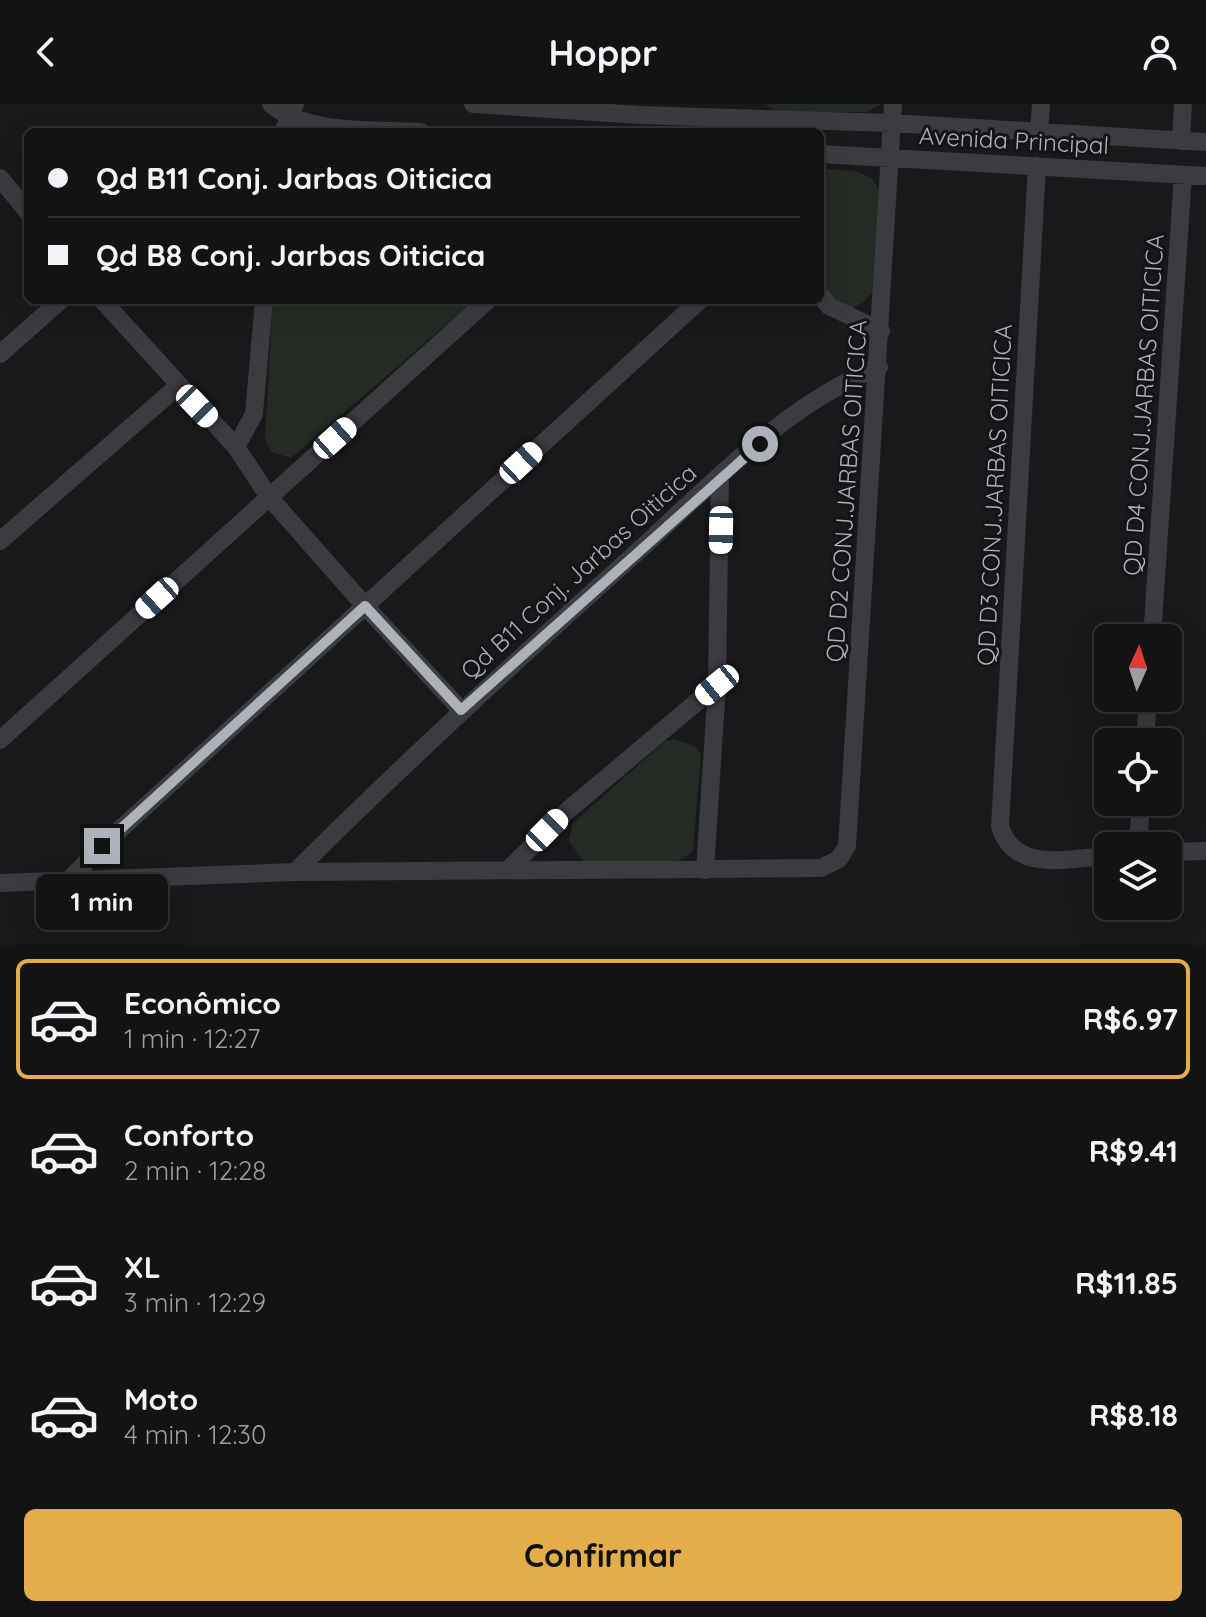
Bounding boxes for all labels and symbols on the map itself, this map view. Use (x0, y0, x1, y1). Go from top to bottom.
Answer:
street label: Avenida Principal (918, 120, 1110, 160)
street label: QD D4 CONJ.JARBAS OITICICA (1116, 233, 1170, 577)
street label: QD D2 CONJ.JARBAS OITICICA (819, 319, 873, 663)
street label: QD D3 CONJ.JARBAS OITICICA (970, 323, 1018, 667)
car (172, 380, 222, 432)
car (309, 413, 361, 463)
route start (742, 426, 778, 462)
car (495, 438, 547, 488)
street label: Qd B11 Conj. Jarbas Oiticica (454, 457, 702, 685)
car (709, 506, 733, 554)
car (131, 573, 183, 623)
north arrow (1094, 624, 1182, 712)
car (691, 661, 743, 709)
car (522, 805, 572, 855)
route end (84, 828, 120, 864)
callout: 1 min (36, 874, 168, 930)

